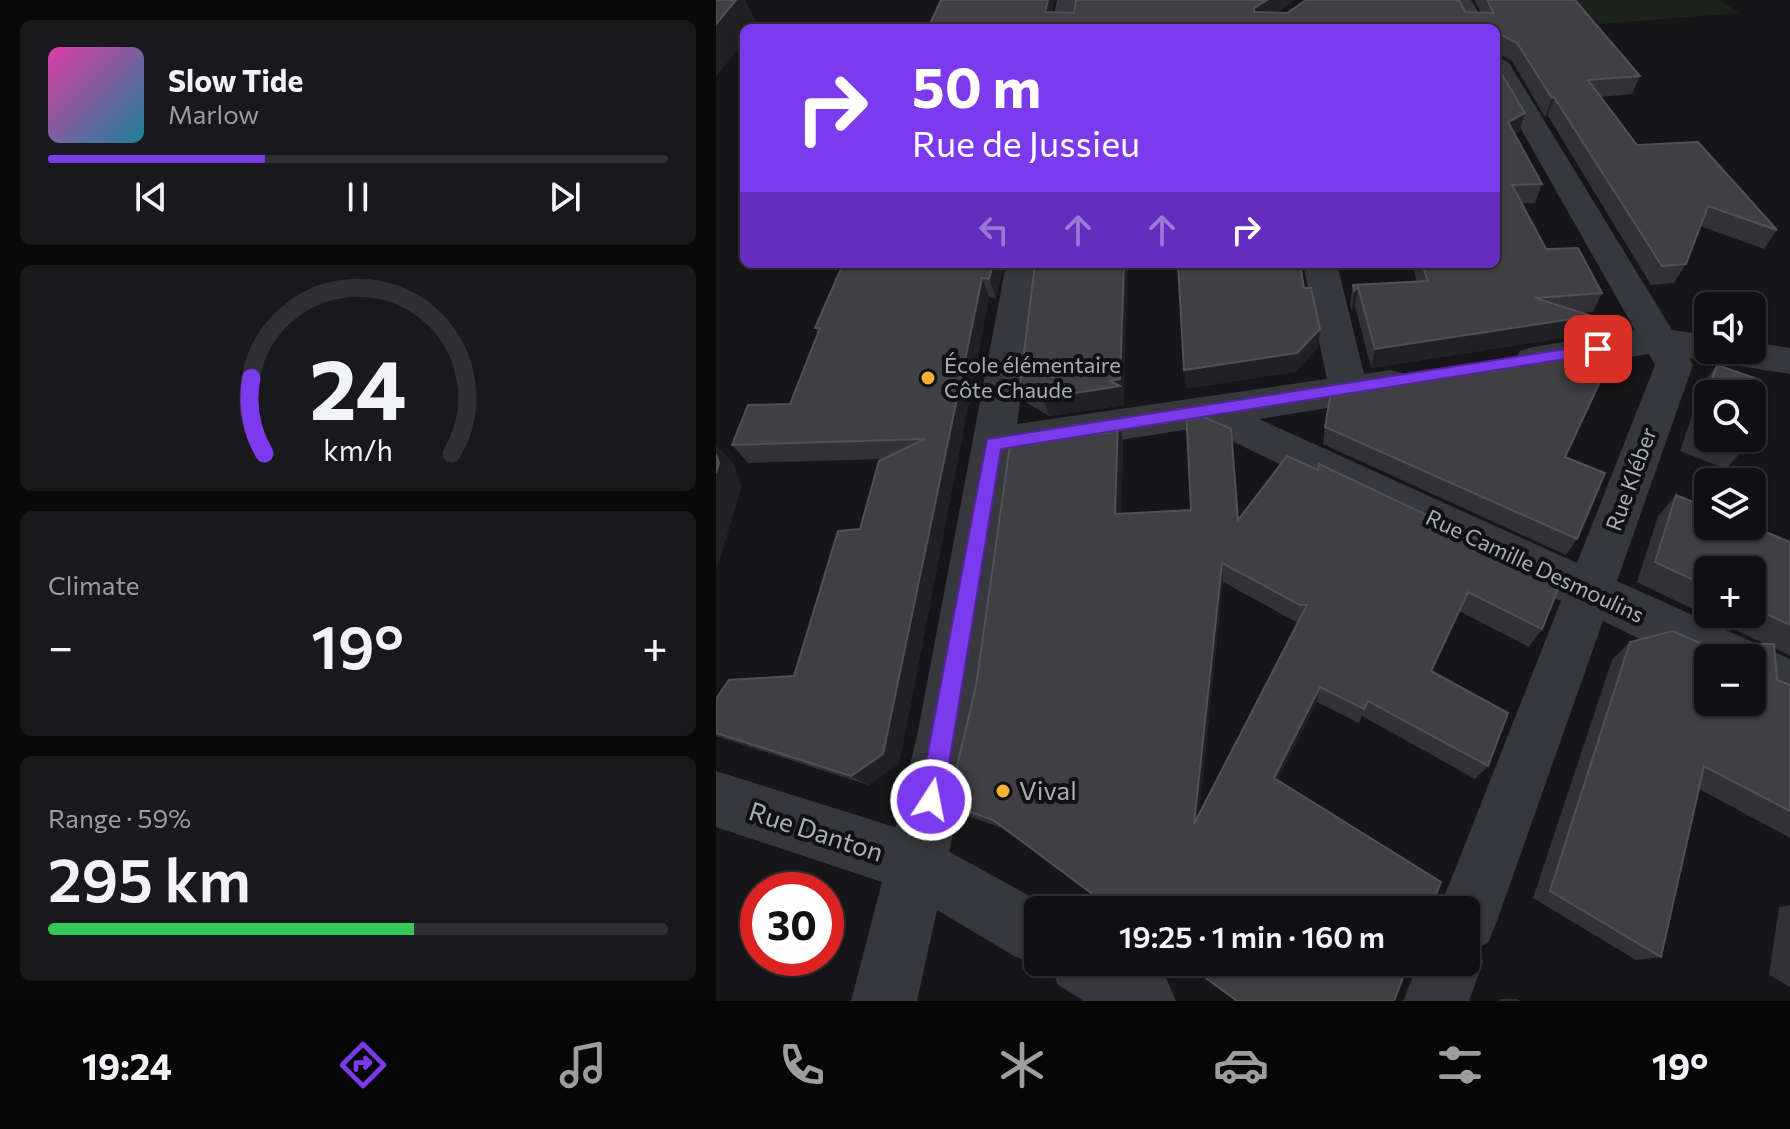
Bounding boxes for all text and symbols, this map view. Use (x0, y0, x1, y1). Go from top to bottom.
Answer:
text: 50 m (912, 51, 1041, 120)
icon: right (780, 56, 884, 160)
text: Slow Tide (168, 61, 303, 98)
text: Marlow (168, 98, 259, 129)
text: Rue de Jussieu (912, 120, 1140, 164)
icon: previous (129, 175, 173, 219)
icon: pause (336, 175, 380, 219)
icon: next (543, 175, 587, 219)
icon: left (972, 208, 1016, 252)
icon: ahead (1056, 208, 1100, 252)
icon: ahead (1140, 208, 1184, 252)
icon: right (1224, 208, 1268, 252)
map controls (1694, 292, 1766, 716)
button: sound (1694, 292, 1766, 364)
pin (1564, 315, 1632, 383)
icon: arrive (1576, 327, 1620, 371)
text: 24 (309, 334, 407, 436)
place label: École élémentaire Côte Chaude (944, 351, 1121, 403)
marker: École élémentaire Côte Chaude (919, 369, 937, 387)
button: search (1694, 380, 1766, 452)
street label: Rue Kléber (1599, 423, 1662, 534)
text: km/h (323, 432, 393, 467)
button: layers (1694, 468, 1766, 540)
street label: Rue Camille Desmoulins (1422, 503, 1649, 628)
button: + (1694, 556, 1766, 628)
text: Climate (48, 569, 140, 600)
text: 19° (311, 608, 404, 681)
text: − (48, 618, 73, 672)
text: + (642, 618, 668, 672)
button: − (1694, 644, 1766, 716)
position arrow (889, 758, 973, 842)
place label: Vival (1019, 774, 1077, 805)
marker: Vival (994, 782, 1012, 800)
street label: Rue Danton (746, 794, 887, 867)
text: Range · 59% (48, 802, 191, 833)
text: 295 km (48, 841, 251, 914)
speed limit sign: 30 (740, 872, 844, 976)
text: 19:25 · 1 min · 160 m (1119, 917, 1385, 954)
icon: directions (335, 1037, 391, 1093)
icon: music (555, 1037, 611, 1093)
icon: phone (774, 1037, 830, 1093)
icon: climate (994, 1037, 1050, 1093)
icon: car (1213, 1037, 1269, 1093)
icon: filters (1432, 1037, 1488, 1093)
text: 19:24 (82, 1043, 172, 1087)
text: 19° (1652, 1043, 1708, 1087)

